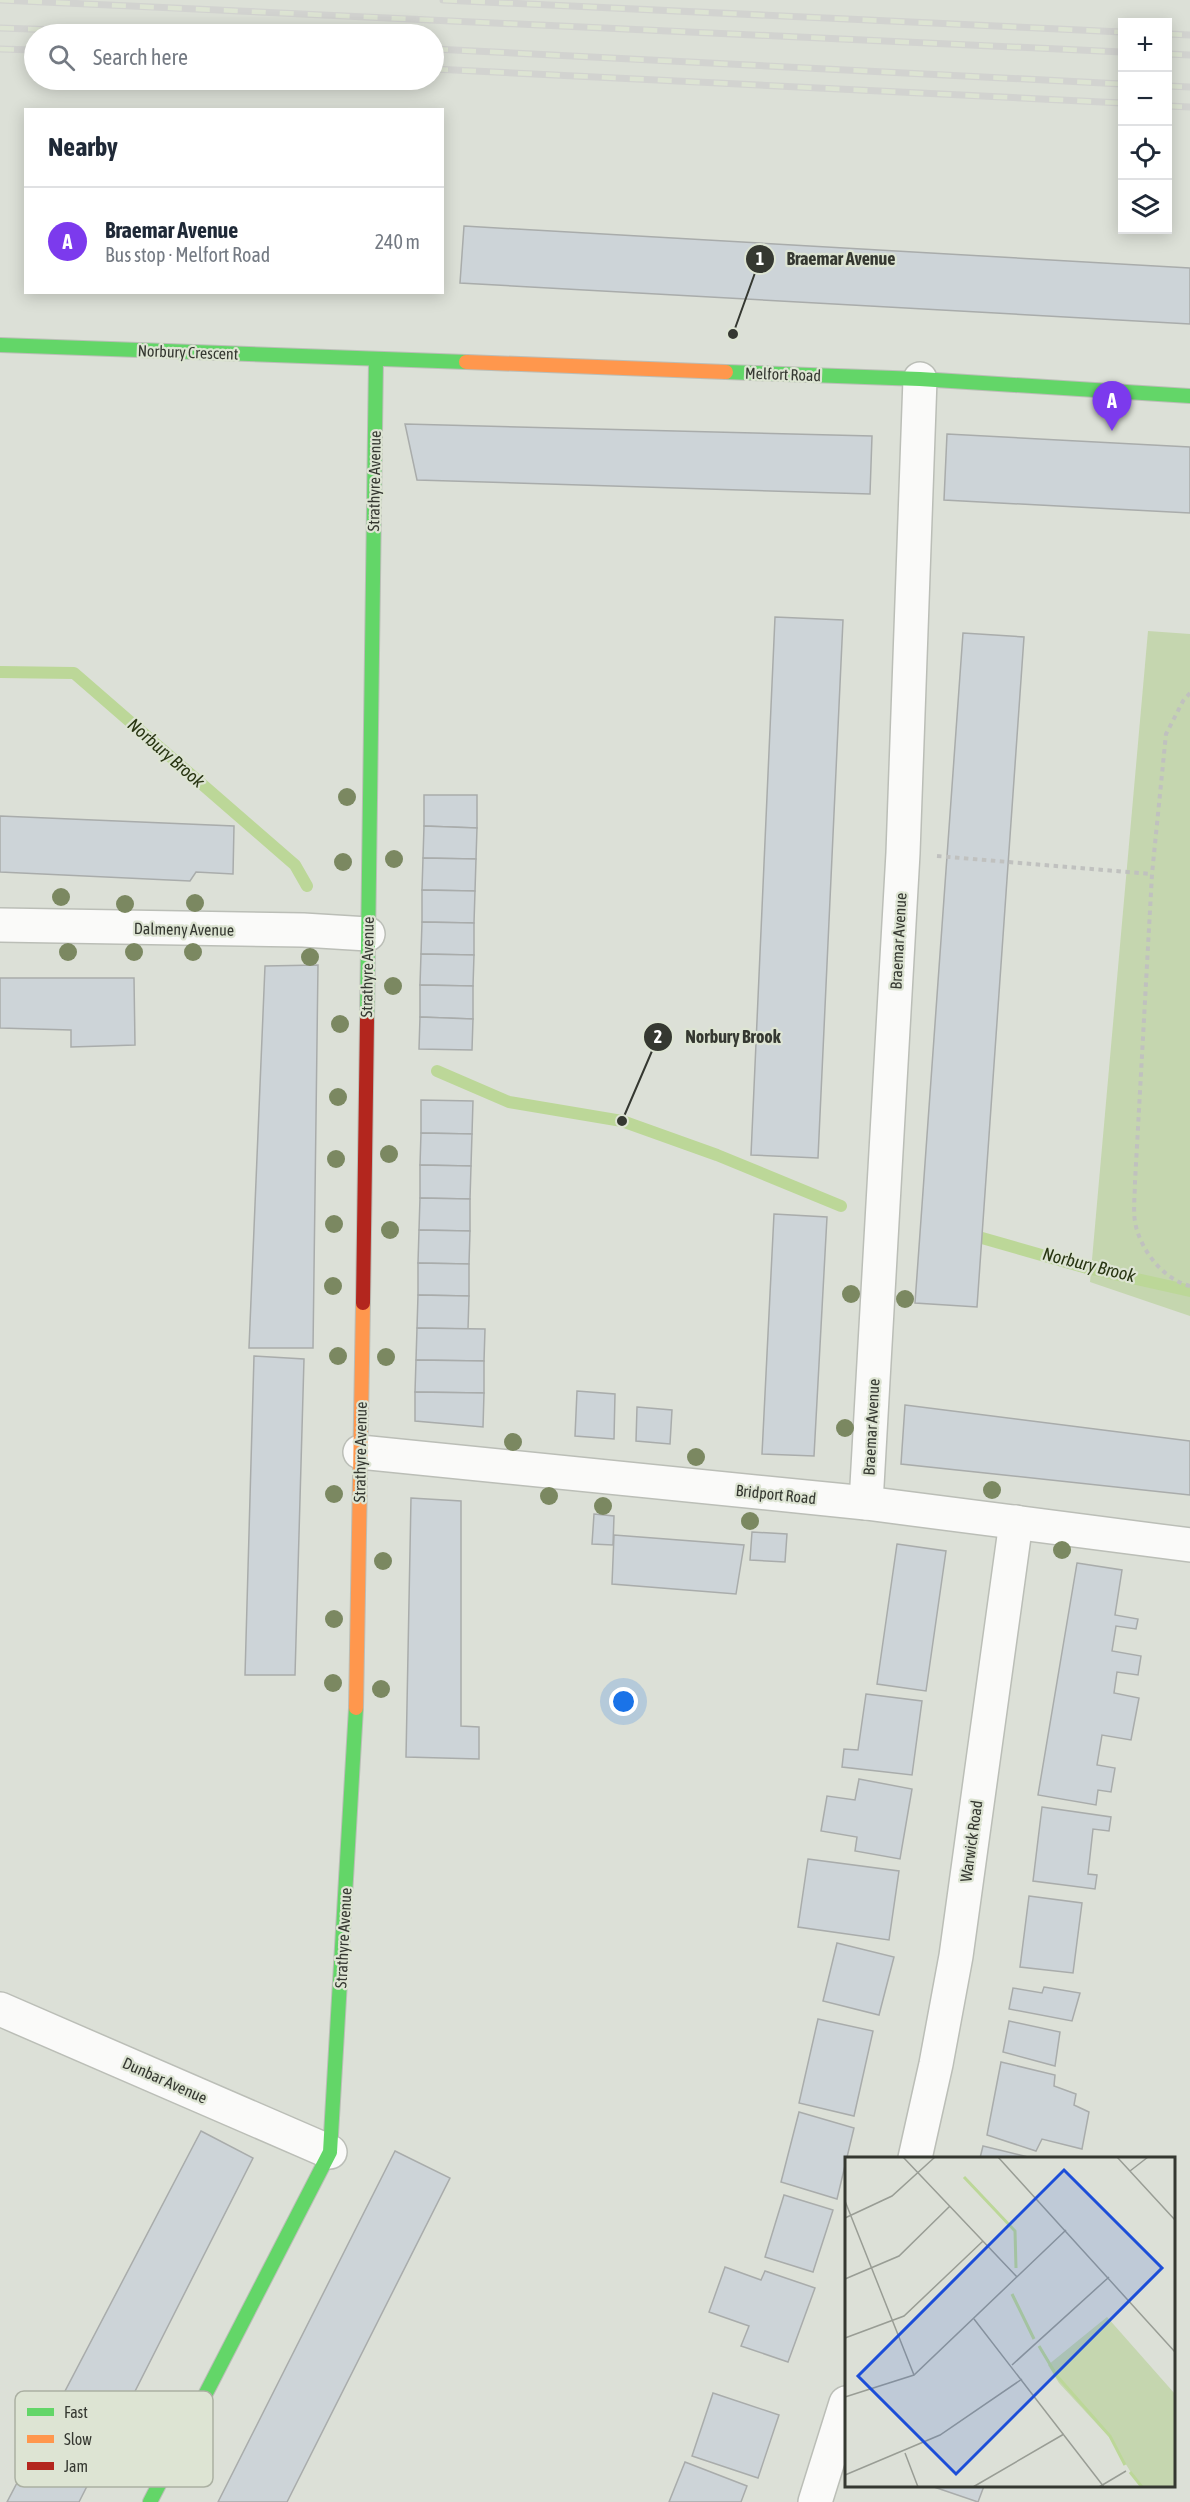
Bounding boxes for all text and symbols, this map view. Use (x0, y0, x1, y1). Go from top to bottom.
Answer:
map controls (1118, 18, 1172, 234)
button: + (1118, 18, 1172, 72)
search box (24, 24, 444, 90)
icon: search (45, 41, 78, 74)
text: Search here (93, 44, 188, 70)
button: − (1118, 72, 1172, 126)
button: locate (1118, 126, 1172, 180)
text: Nearby (48, 132, 118, 162)
button: layers (1118, 180, 1172, 234)
text: Braemar Avenue (105, 217, 238, 243)
text: A (63, 230, 72, 253)
text: 240 m (375, 230, 420, 253)
callout: Braemar Avenue (745, 241, 908, 277)
text: Bus stop · Melfort Road (105, 243, 270, 266)
text: 1 (756, 248, 764, 269)
text: Braemar Avenue (787, 248, 895, 269)
street label: Norbury Crescent (137, 341, 239, 364)
street label: Melfort Road (745, 364, 821, 384)
pin: A (1092, 382, 1132, 431)
street label: Strathyre Avenue (364, 431, 385, 531)
water label: Norbury Brook (124, 714, 210, 792)
street label: Braemar Avenue (886, 892, 910, 990)
street label: Strathyre Avenue (357, 917, 378, 1017)
street label: Dalmeny Avenue (134, 919, 234, 940)
callout: Norbury Brook (643, 1019, 793, 1055)
text: 2 (654, 1026, 662, 1047)
text: Norbury Brook (685, 1026, 782, 1047)
water label: Norbury Brook (1041, 1243, 1139, 1286)
street label: Braemar Avenue (859, 1378, 883, 1476)
street label: Strathyre Avenue (350, 1402, 371, 1502)
street label: Bridport Road (735, 1481, 817, 1508)
your location (609, 1687, 638, 1716)
street label: Warwick Road (956, 1799, 986, 1883)
street label: Strathyre Avenue (331, 1887, 356, 1989)
street label: Dunbar Avenue (120, 2053, 210, 2107)
inset map (845, 2157, 1175, 2487)
legend (15, 2391, 213, 2487)
text: Fast (64, 2403, 88, 2421)
text: Slow (64, 2430, 92, 2448)
text: Jam (64, 2457, 88, 2475)

